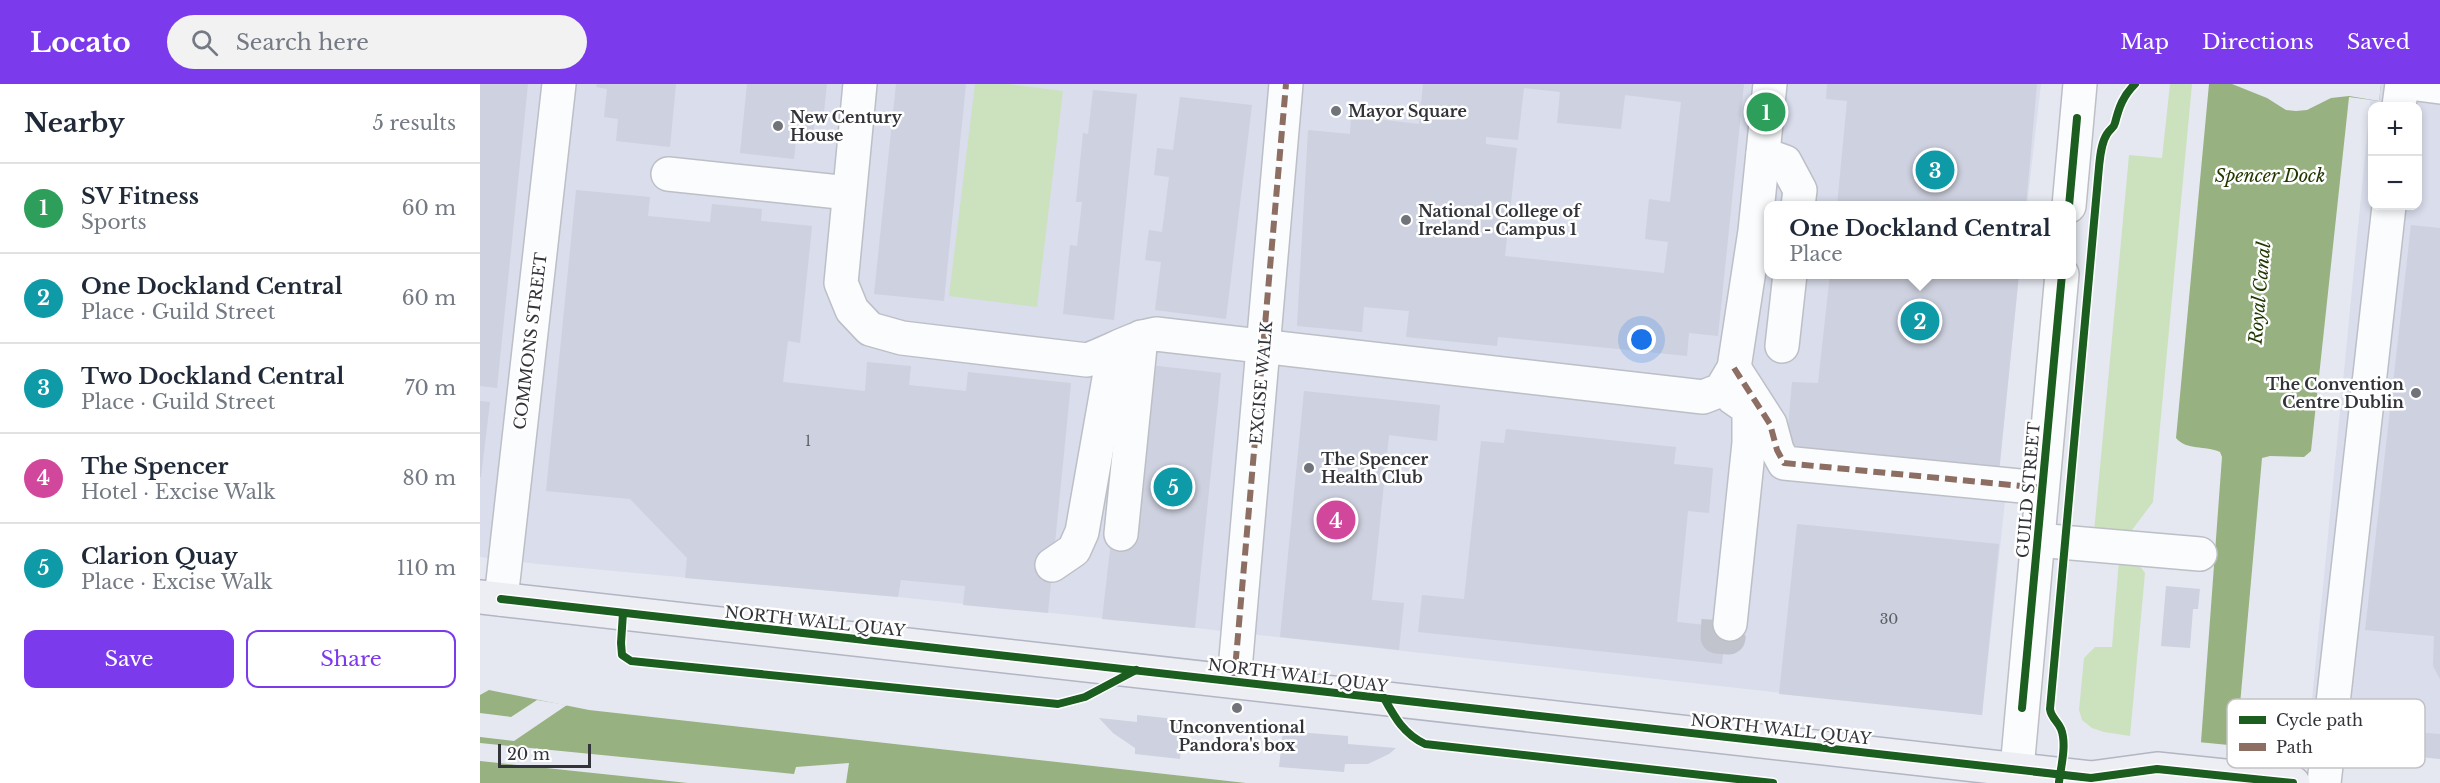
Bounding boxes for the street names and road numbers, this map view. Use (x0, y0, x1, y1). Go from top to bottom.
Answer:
street label: COMMONS STREET (509, 251, 551, 431)
street label: EXCISE WALK (1246, 320, 1276, 445)
street label: GUILD STREET (2012, 421, 2044, 559)
street label: NORTH WALL QUAY (724, 602, 907, 640)
street label: NORTH WALL QUAY (1207, 654, 1390, 696)
street label: NORTH WALL QUAY (1690, 710, 1873, 748)

